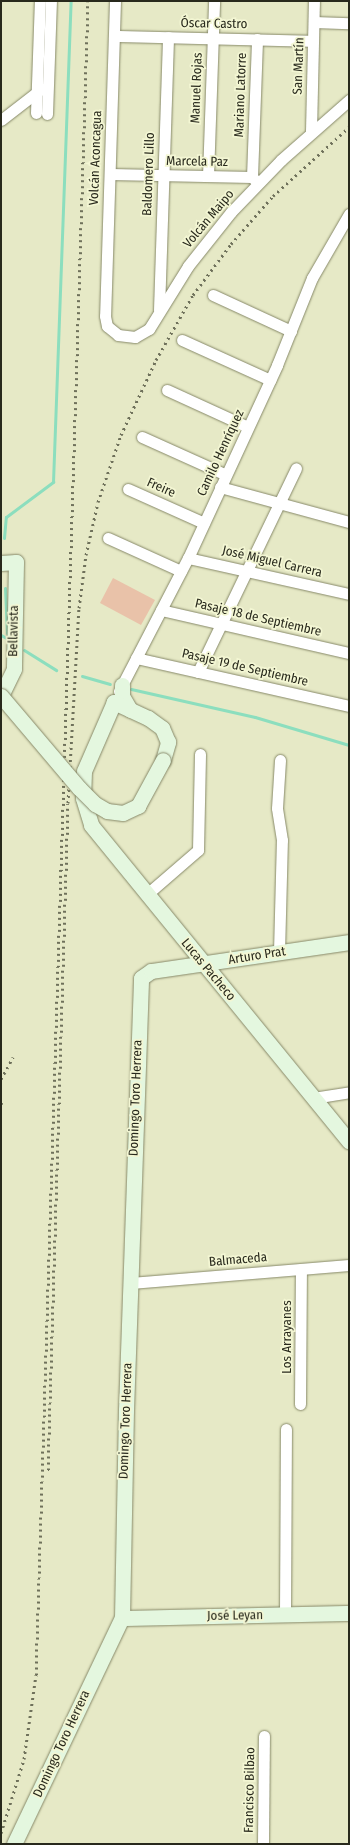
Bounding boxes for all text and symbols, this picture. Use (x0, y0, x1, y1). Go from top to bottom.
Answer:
street label: Óscar Castro (181, 16, 247, 32)
street label: San Martín (290, 37, 308, 95)
street label: Manuel Rojas (188, 52, 206, 124)
street label: Mariano Latorre (232, 52, 250, 138)
street label: Volcán Aconcagua (87, 110, 105, 206)
street label: Baldomero Lillo (140, 132, 158, 216)
street label: Marcela Paz (166, 154, 228, 170)
street label: Volcán Maipo (180, 187, 238, 251)
street label: Camilo Henríquez (194, 407, 248, 499)
street label: Freire (144, 475, 178, 501)
street label: José Miguel Carrera (221, 543, 323, 581)
street label: Pasaje 18 de Septiembre (193, 596, 323, 640)
street label: Bellavista (6, 605, 22, 657)
street label: Pasaje 19 de Septiembre (180, 646, 310, 690)
street label: Lucas Pacheco (178, 936, 238, 1004)
street label: Arturo Prat (227, 944, 287, 968)
street label: Domingo Toro Herrera (126, 1040, 146, 1156)
street label: Balmaceda (208, 1250, 268, 1270)
street label: Los Arrayanes (279, 1300, 295, 1374)
street label: Domingo Toro Herrera (116, 1363, 136, 1479)
street label: José Leyan (207, 1608, 263, 1624)
street label: Domingo Toro Herrera (30, 1688, 94, 1800)
street label: Francisco Bilbao (241, 1747, 259, 1833)

